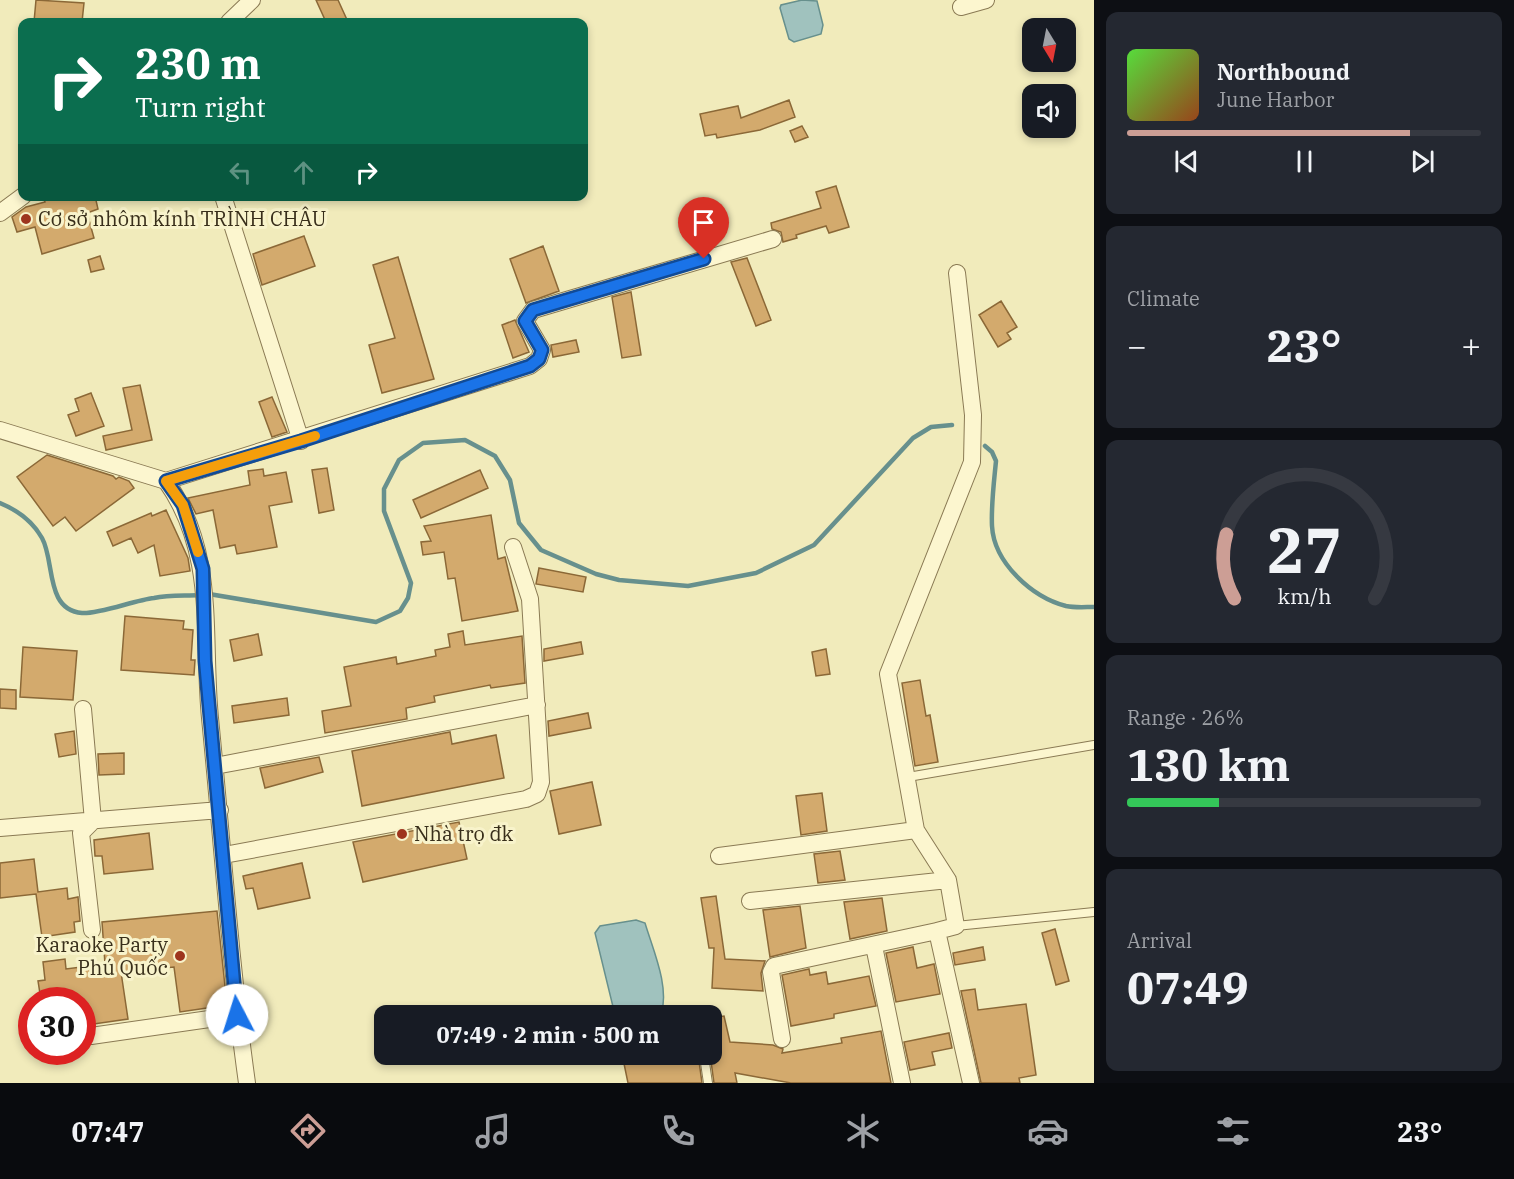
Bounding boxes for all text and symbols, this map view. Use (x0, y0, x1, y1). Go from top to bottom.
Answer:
north arrow (1022, 18, 1076, 72)
map controls (1022, 18, 1076, 138)
text: 230 m (135, 36, 261, 91)
icon: right (36, 42, 114, 120)
text: Northbound (1217, 57, 1350, 86)
button: sound (1022, 84, 1076, 138)
text: June Harbor (1217, 86, 1334, 113)
text: Turn right (135, 89, 266, 124)
icon: previous (1170, 145, 1203, 178)
icon: pause (1288, 145, 1321, 178)
icon: next (1406, 145, 1439, 178)
icon: left (224, 156, 257, 189)
icon: ahead (287, 156, 320, 189)
icon: right (350, 156, 383, 189)
pin (678, 197, 729, 259)
place label: Cơ sở nhôm kính TRÌNH CHÂU (38, 205, 327, 232)
icon: arrive (687, 206, 720, 239)
marker: Cơ sở nhôm kính TRÌNH CHÂU (19, 212, 33, 226)
text: Climate (1127, 285, 1200, 312)
text: 23° (1266, 316, 1342, 374)
text: − (1127, 324, 1147, 367)
text: + (1461, 324, 1481, 367)
text: 27 (1267, 509, 1341, 590)
text: km/h (1277, 582, 1331, 610)
text: Range · 26% (1127, 704, 1244, 731)
text: 130 km (1127, 735, 1290, 793)
place label: Nhà trọ đk (414, 820, 514, 847)
marker: Nhà trọ đk (395, 827, 409, 841)
text: Arrival (1127, 927, 1192, 954)
place label: Karaoke Party Phú Quốc (36, 931, 168, 981)
marker: Karaoke Party Phú Quốc (173, 949, 187, 963)
text: 07:49 (1127, 958, 1249, 1016)
position arrow (205, 983, 269, 1047)
speed limit sign: 30 (18, 987, 96, 1065)
text: 07:49 · 2 min · 500 m (436, 1020, 660, 1049)
icon: directions (287, 1110, 329, 1152)
icon: music (472, 1110, 514, 1152)
icon: phone (657, 1110, 699, 1152)
icon: climate (842, 1110, 884, 1152)
icon: car (1027, 1110, 1069, 1152)
icon: filters (1212, 1110, 1254, 1152)
text: 07:47 (71, 1114, 144, 1149)
text: 23° (1397, 1114, 1442, 1149)

